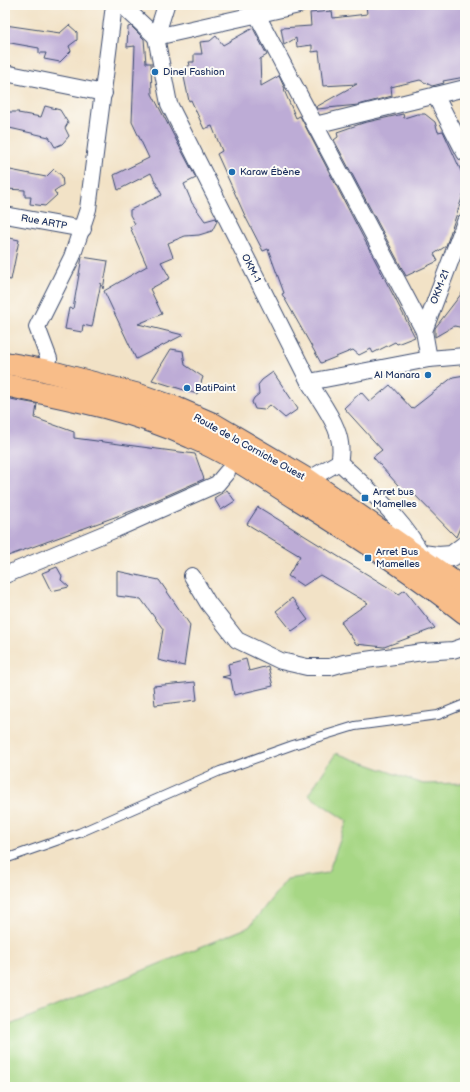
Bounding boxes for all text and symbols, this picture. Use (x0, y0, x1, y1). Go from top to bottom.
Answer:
place label: Dinel Fashion (163, 66, 225, 78)
marker: Dinel Fashion (150, 67, 160, 77)
place label: Karaw Ébène (240, 166, 300, 178)
marker: Karaw Ébène (227, 167, 237, 177)
street label: Rue ARTP (20, 212, 69, 232)
street label: OKM-1 (239, 252, 263, 284)
street label: OKM-21 (428, 268, 452, 306)
place label: Al Manara (374, 369, 420, 381)
marker: Al Manara (423, 370, 433, 380)
place label: BatiPaint (195, 382, 236, 394)
marker: BatiPaint (182, 383, 192, 393)
street label: Route de la Corniche Ouest (191, 411, 307, 483)
place label: Arret bus Mamelles (373, 486, 417, 510)
marker: Arret bus Mamelles (360, 493, 370, 503)
place label: Arret Bus Mamelles (376, 546, 420, 570)
marker: Arret Bus Mamelles (363, 553, 373, 563)

